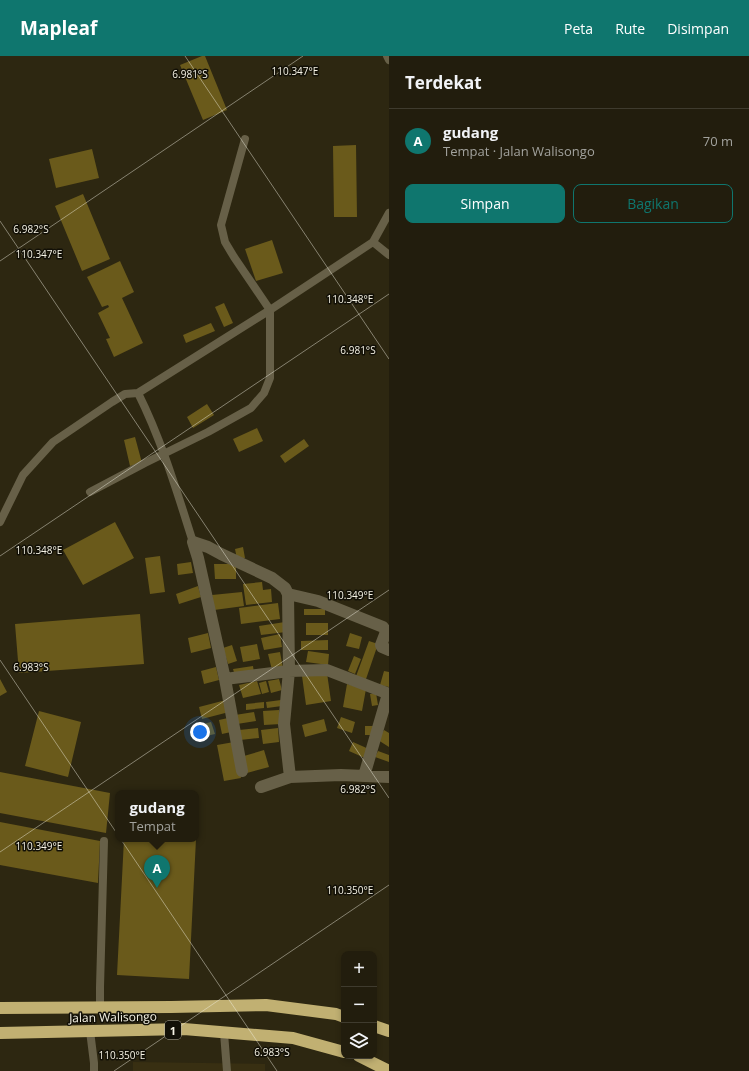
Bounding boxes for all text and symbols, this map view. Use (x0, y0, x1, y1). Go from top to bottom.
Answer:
text: Mapleaf (20, 15, 97, 41)
text: Peta (564, 19, 593, 38)
text: Rute (615, 19, 645, 38)
text: Disimpan (667, 19, 729, 38)
text: 110.347°E (272, 64, 318, 78)
text: 6.981°S (172, 67, 208, 81)
text: Terdekat (405, 71, 482, 94)
text: gudang (443, 122, 498, 142)
text: A (414, 132, 422, 150)
text: 70 m (703, 132, 733, 150)
text: Tempat · Jalan Walisongo (443, 142, 595, 160)
button: Simpan (405, 184, 565, 223)
button: Bagikan (573, 184, 733, 223)
text: 6.982°S (13, 222, 49, 236)
text: 110.347°E (16, 247, 62, 261)
text: 110.348°E (327, 292, 373, 306)
text: 6.981°S (340, 343, 376, 357)
text: 110.348°E (16, 543, 62, 557)
text: 110.349°E (327, 588, 373, 602)
text: 6.983°S (13, 660, 49, 674)
your location (190, 722, 210, 742)
text: 6.982°S (340, 782, 376, 796)
popup (115, 790, 199, 842)
text: gudang (129, 797, 185, 817)
text: Tempat (129, 817, 176, 835)
text: 110.349°E (16, 839, 62, 853)
pin: A (144, 855, 170, 888)
text: 110.350°E (327, 883, 373, 897)
map controls (341, 951, 377, 1059)
button: + (341, 951, 377, 987)
button: − (341, 987, 377, 1023)
street label: Jalan Walisongo (68, 1008, 157, 1026)
road number: 1 (165, 1021, 181, 1039)
button: layers (341, 1023, 377, 1059)
text: 6.983°S (254, 1045, 290, 1059)
text: 110.350°E (99, 1048, 145, 1062)

